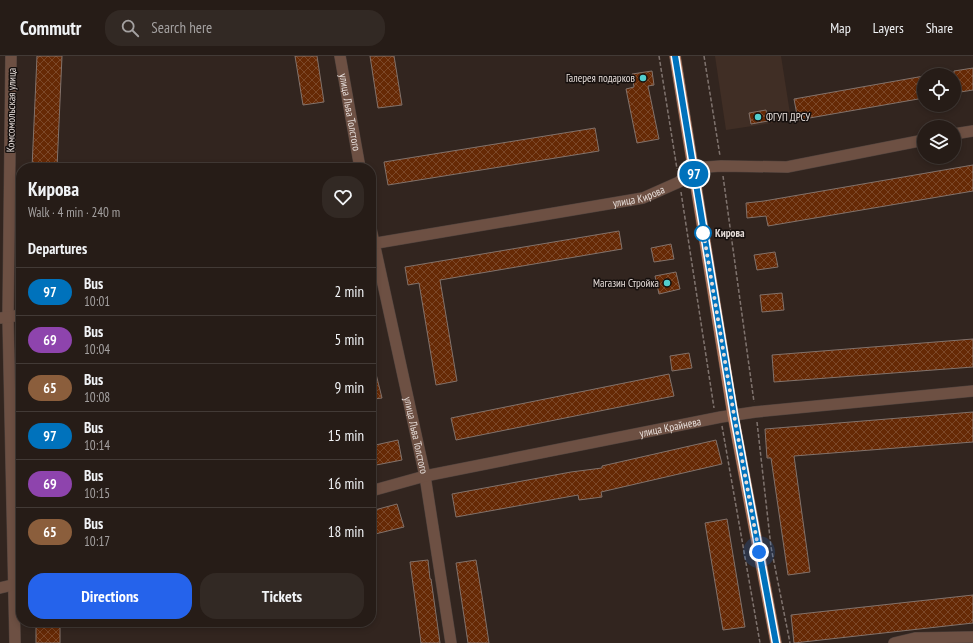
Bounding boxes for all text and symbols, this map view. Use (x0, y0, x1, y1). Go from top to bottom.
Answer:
search box (105, 10, 385, 46)
text: Commutr (20, 16, 81, 40)
icon: search (119, 17, 141, 39)
text: Search here (151, 18, 212, 37)
text: Map (830, 19, 851, 37)
text: Layers (873, 19, 904, 37)
text: Share (926, 19, 953, 37)
street label: Комсомольская улица (3, 68, 19, 152)
map controls (917, 68, 961, 164)
button: locate (917, 68, 961, 112)
place label: Галерея подарков (566, 71, 636, 85)
street label: улица Льва Толстого (336, 72, 364, 152)
marker: Галерея подарков (638, 73, 648, 83)
place label: ФГУП ДРСУ (766, 110, 810, 124)
marker: ФГУП ДРСУ (753, 112, 763, 122)
button: layers (917, 120, 961, 164)
line badge: 97 (676, 161, 712, 187)
text: 97 (687, 165, 701, 183)
button: heart (322, 176, 364, 218)
text: Кирова (28, 177, 79, 201)
street label: улица Кирова (612, 182, 667, 210)
text: Walk · 4 min · 240 m (28, 204, 120, 221)
marker: Кирова (694, 224, 712, 242)
place label: Кирова (715, 226, 745, 240)
text: Departures (28, 239, 87, 258)
text: Bus (84, 274, 103, 293)
place label: Магазин Стройка (593, 276, 659, 290)
marker: Магазин Стройка (662, 278, 672, 288)
text: 2 min (334, 282, 364, 301)
text: 97 (43, 283, 57, 301)
text: 10:01 (84, 293, 110, 310)
text: Bus (84, 322, 103, 341)
text: 5 min (334, 330, 364, 349)
text: 69 (43, 331, 57, 349)
text: 10:04 (84, 341, 110, 358)
text: Bus (84, 370, 103, 389)
text: 9 min (334, 378, 364, 397)
text: 65 (43, 379, 57, 397)
text: 10:08 (84, 389, 110, 406)
street label: улица Льва Толстого (401, 395, 431, 475)
street label: улица Крайнева (638, 414, 702, 440)
text: Bus (84, 418, 103, 437)
text: 15 min (328, 426, 364, 445)
text: 97 (43, 427, 57, 445)
text: 10:14 (84, 437, 110, 454)
text: Bus (84, 466, 103, 485)
text: 16 min (328, 474, 364, 493)
text: 69 (43, 475, 57, 493)
text: 10:15 (84, 485, 110, 502)
text: Bus (84, 514, 103, 533)
text: 18 min (328, 522, 364, 541)
text: 65 (43, 523, 57, 541)
text: 10:17 (84, 533, 110, 550)
your location (749, 542, 769, 562)
button: Directions (28, 573, 192, 619)
button: Tickets (200, 573, 364, 619)

